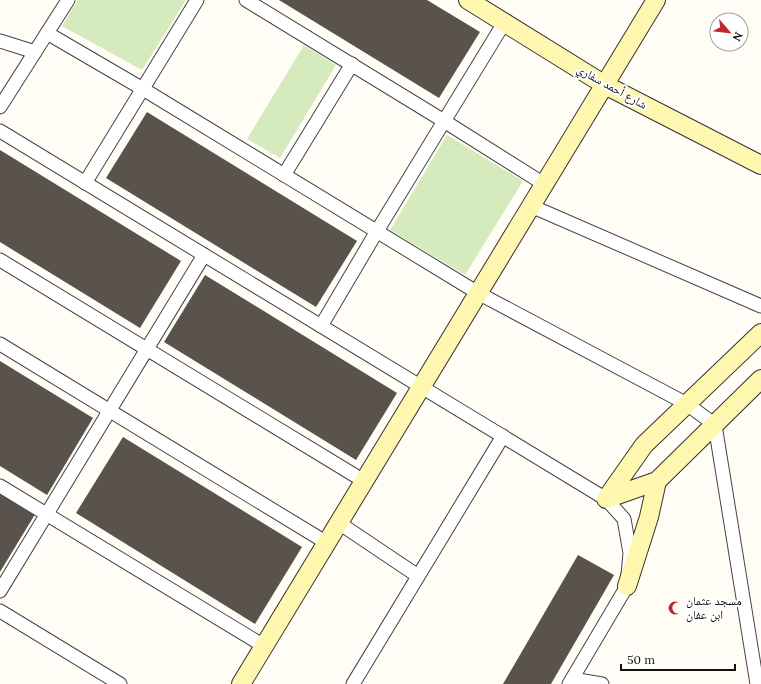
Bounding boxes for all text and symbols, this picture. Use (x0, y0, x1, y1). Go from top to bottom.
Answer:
north arrow (709, 12, 749, 52)
text: N (729, 30, 746, 44)
street label: شارع أحمد سفاري (573, 61, 650, 115)
place label: مسجد عثمان ابن عفان (686, 593, 742, 622)
mosque icon: مسجد عثمان ابن عفان (667, 600, 683, 616)
scale bar (621, 646, 735, 672)
text: 50 m (627, 652, 655, 667)

